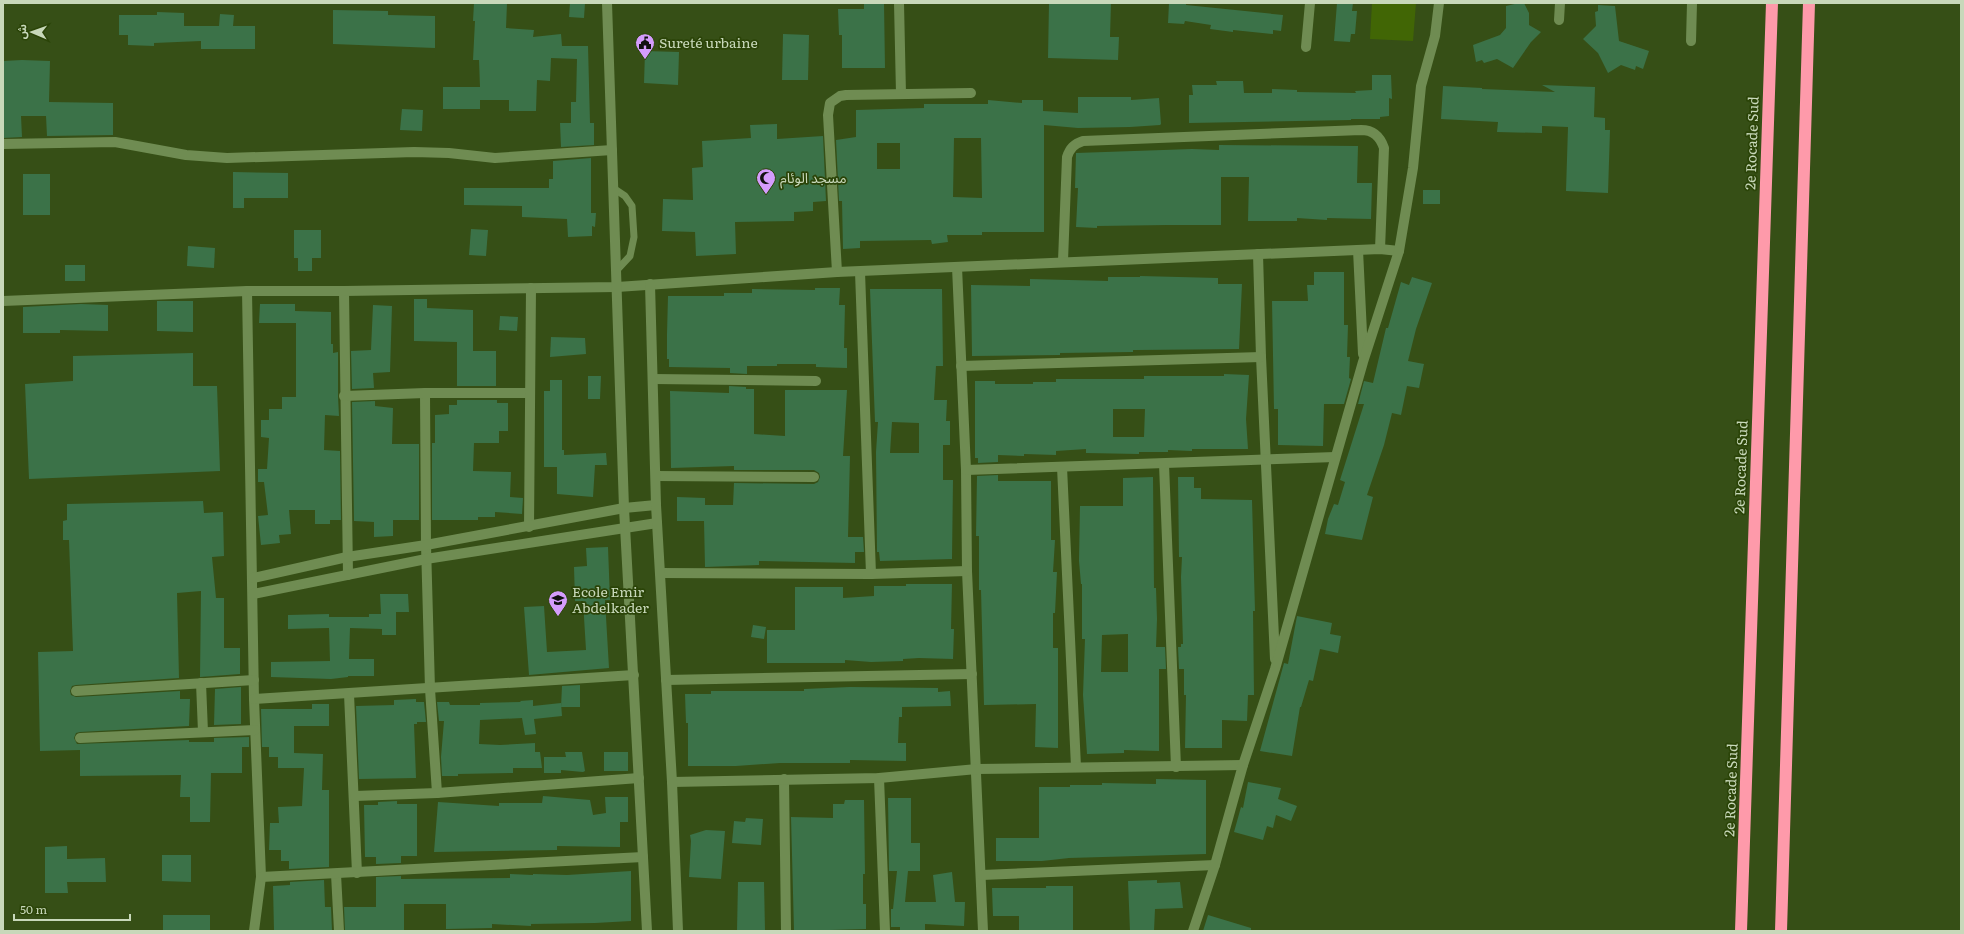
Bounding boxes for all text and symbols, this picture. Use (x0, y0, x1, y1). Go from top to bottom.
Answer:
north arrow (12, 12, 52, 52)
text: ش (13, 24, 29, 39)
public building icon: Sureté urbaine (634, 32, 656, 60)
place label: Sureté urbaine (659, 32, 758, 52)
street label: 2e Rocade Sud (1739, 95, 1763, 190)
mosque icon: مسجد الوئام (755, 167, 777, 195)
place label: مسجد الوئام (780, 167, 847, 189)
street label: 2e Rocade Sud (1728, 419, 1752, 514)
place label: Ecole Emir Abdelkader (572, 581, 649, 617)
school or university icon: Ecole Emir Abdelkader (547, 589, 569, 617)
street label: 2e Rocade Sud (1718, 742, 1742, 837)
scale bar (14, 896, 130, 922)
text: 50 m (20, 900, 47, 918)

